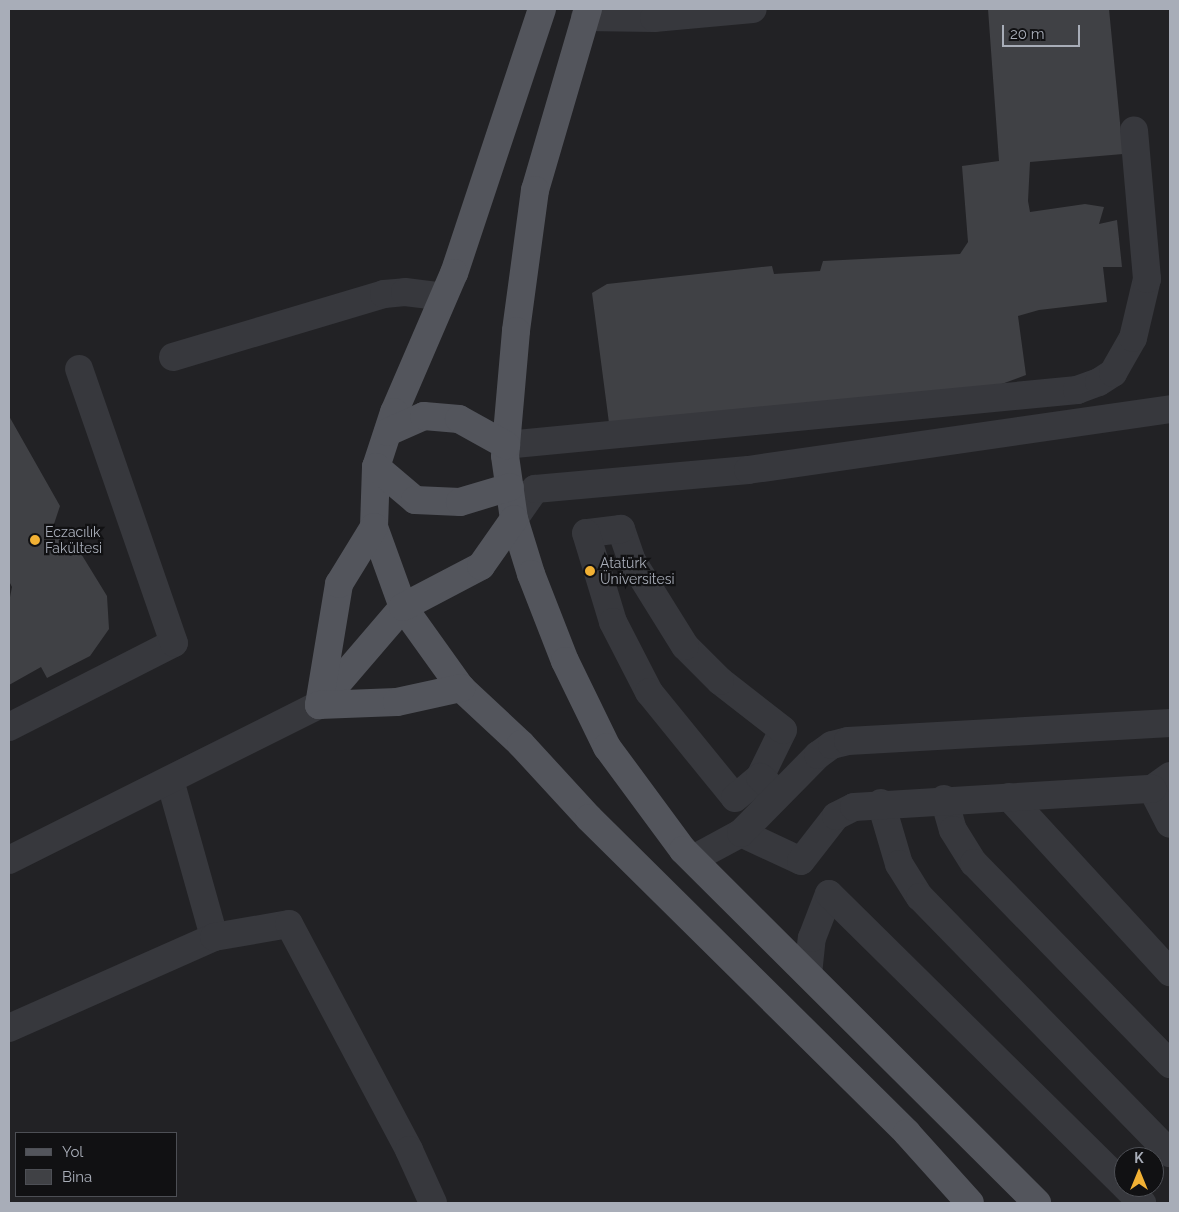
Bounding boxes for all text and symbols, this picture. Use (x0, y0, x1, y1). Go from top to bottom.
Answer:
scale bar (1004, 15, 1082, 47)
text: 20 m (1010, 25, 1045, 43)
place label: Eczacılık Fakültesi (45, 524, 102, 556)
marker: Eczacılık Fakültesi (29, 534, 41, 546)
place label: Atatürk Üniversitesi (600, 555, 674, 588)
marker: Atatürk Üniversitesi (584, 565, 596, 577)
legend (15, 1132, 178, 1197)
text: Yol (62, 1143, 83, 1161)
north arrow (1114, 1147, 1164, 1197)
text: K (1134, 1150, 1144, 1166)
text: Bina (62, 1168, 92, 1186)

